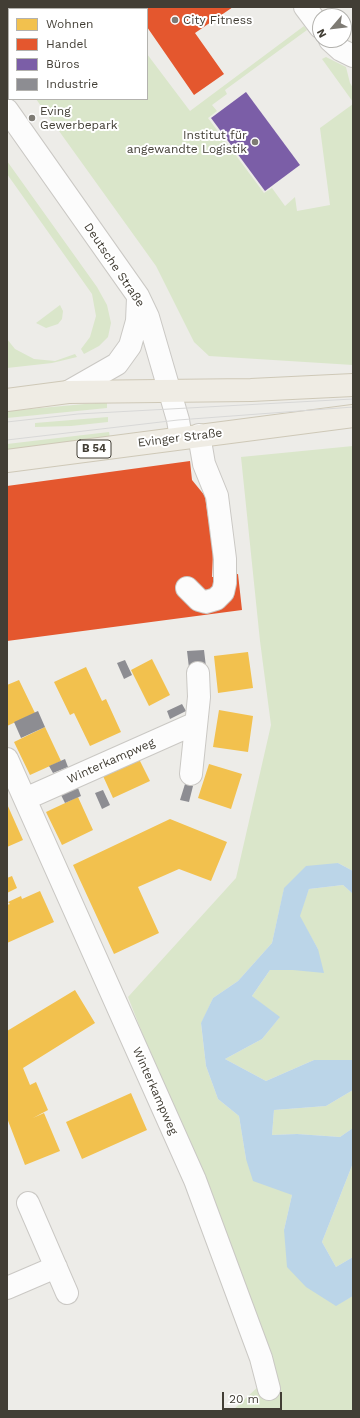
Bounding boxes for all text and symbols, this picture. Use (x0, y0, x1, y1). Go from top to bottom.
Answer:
legend (8, 8, 148, 100)
north arrow (312, 8, 352, 48)
place label: City Fitness (183, 13, 252, 27)
marker: City Fitness (170, 15, 180, 25)
text: Wohnen (46, 17, 94, 31)
text: N (314, 27, 329, 40)
text: Handel (46, 37, 87, 51)
text: Büros (46, 57, 79, 71)
text: Industrie (46, 77, 98, 91)
place label: Eving Gewerbepark (40, 104, 118, 132)
marker: Eving Gewerbepark (27, 113, 37, 123)
place label: Institut für angewandte Logistik (127, 128, 247, 156)
marker: Institut für angewandte Logistik (250, 137, 260, 147)
street label: Deutsche Straße (81, 220, 147, 310)
street label: Evinger Straße (137, 426, 223, 450)
road number: B 54 (77, 440, 111, 458)
street label: Winterkampweg (65, 735, 157, 787)
street label: Winterkampweg (129, 1045, 181, 1137)
scale bar (224, 1384, 284, 1410)
text: 20 m (229, 1392, 259, 1406)

